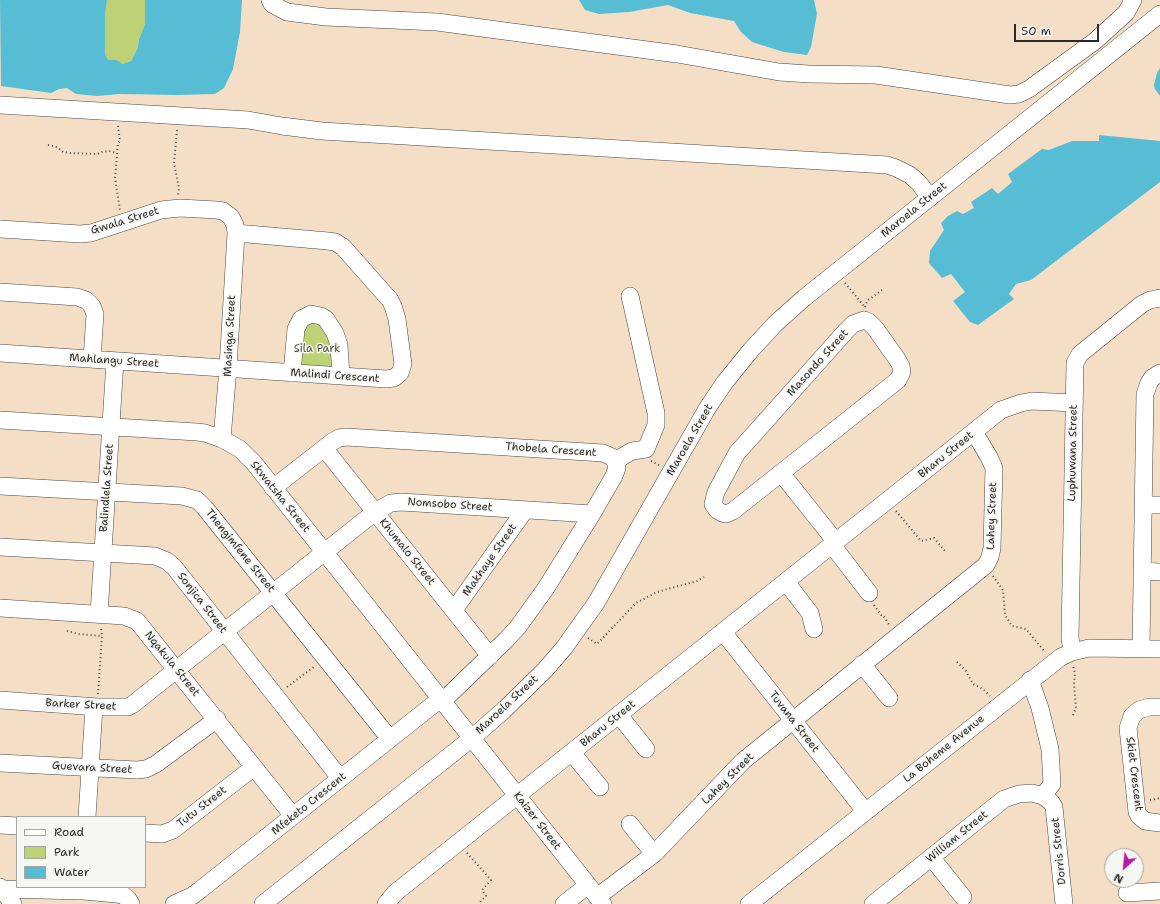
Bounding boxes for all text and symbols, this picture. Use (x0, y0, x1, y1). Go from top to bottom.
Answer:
scale bar (1016, 16, 1101, 42)
text: 50 m (1021, 23, 1051, 39)
street label: Maroela Street (878, 179, 950, 241)
street label: Gwala Street (89, 204, 161, 238)
street label: Masinga Street (221, 295, 239, 377)
street label: Masondo Street (784, 327, 852, 399)
park label: Sila Park (294, 342, 340, 356)
street label: Mahlangu Street (69, 351, 159, 371)
street label: Malindi Crescent (290, 366, 380, 386)
street label: Maroela Street (664, 402, 716, 478)
street label: Luphuwana Street (1066, 404, 1080, 502)
street label: Bharu Street (916, 429, 976, 481)
street label: Thobela Crescent (505, 440, 597, 460)
street label: Balindlela Street (97, 443, 117, 533)
street label: Skwatsha Street (247, 459, 313, 535)
street label: Lahey Street (984, 482, 1000, 550)
street label: Nomsobo Street (407, 495, 493, 515)
street label: Thengimfene Street (202, 507, 278, 595)
street label: Khumalo Street (376, 516, 438, 588)
street label: Makhaye Street (460, 521, 520, 599)
street label: Sonjica Street (174, 570, 230, 636)
street label: Nqakula Street (142, 629, 202, 699)
street label: Maroela Street (473, 673, 541, 737)
street label: Tuvana Street (766, 689, 822, 755)
street label: Barker Street (45, 697, 117, 713)
street label: Bharu Street (578, 698, 638, 750)
street label: La Boheme Avenue (901, 712, 987, 786)
street label: Skiet Crescent (1123, 736, 1145, 812)
street label: Lahey Street (699, 750, 757, 808)
street label: Guevara Street (52, 759, 132, 777)
street label: Mfeketo Crescent (269, 770, 349, 838)
street label: Tutu Street (175, 784, 229, 830)
street label: Kaizer Street (510, 789, 564, 853)
street label: William Street (924, 808, 990, 866)
legend (16, 816, 146, 888)
street label: Dorris Street (1049, 817, 1069, 885)
text: Road (54, 824, 84, 840)
text: Park (54, 844, 80, 860)
north arrow (1104, 848, 1144, 888)
text: Water (54, 864, 89, 880)
text: N (1111, 870, 1126, 887)

